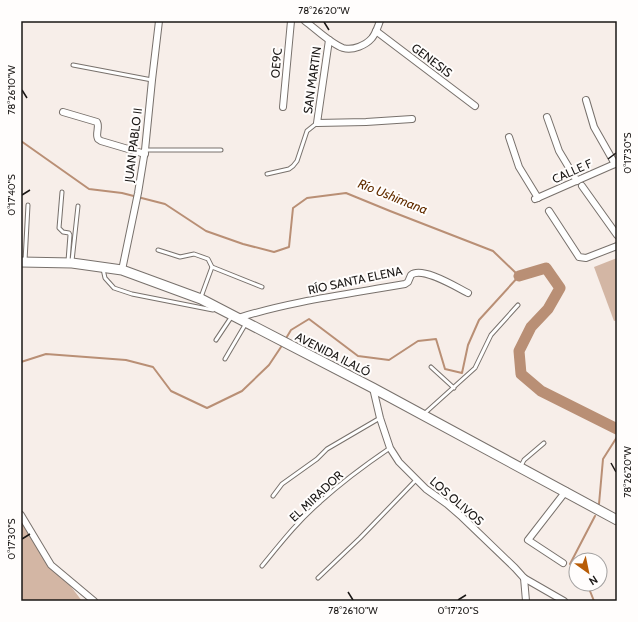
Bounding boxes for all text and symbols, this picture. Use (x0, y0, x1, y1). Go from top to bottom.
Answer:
text: 78°26'20"W (298, 4, 350, 17)
street label: GENESIS (409, 40, 455, 80)
street label: SAN MARTIN (300, 45, 324, 115)
street label: OE9C (267, 47, 285, 79)
text: 78°26'10"W (5, 65, 18, 115)
street label: JUAN PABLO II (121, 107, 145, 184)
text: 0°17'30"S (621, 132, 634, 174)
street label: CALLE F (550, 155, 595, 186)
text: 0°17'40"S (5, 174, 18, 216)
water label: Río Ushimana (356, 175, 430, 217)
street label: RÍO SANTA ELENA (306, 263, 404, 297)
street label: AVENIDA ILALÓ (293, 329, 373, 379)
text: 78°26'20"W (621, 446, 634, 498)
street label: EL MIRADOR (286, 467, 347, 525)
street label: LOS OLIVOS (427, 474, 487, 528)
text: 0°17'30"S (5, 518, 18, 560)
north arrow (568, 552, 608, 592)
text: N (586, 572, 601, 588)
text: 78°26'10"W (328, 604, 378, 617)
text: 0°17'20"S (437, 604, 479, 617)

